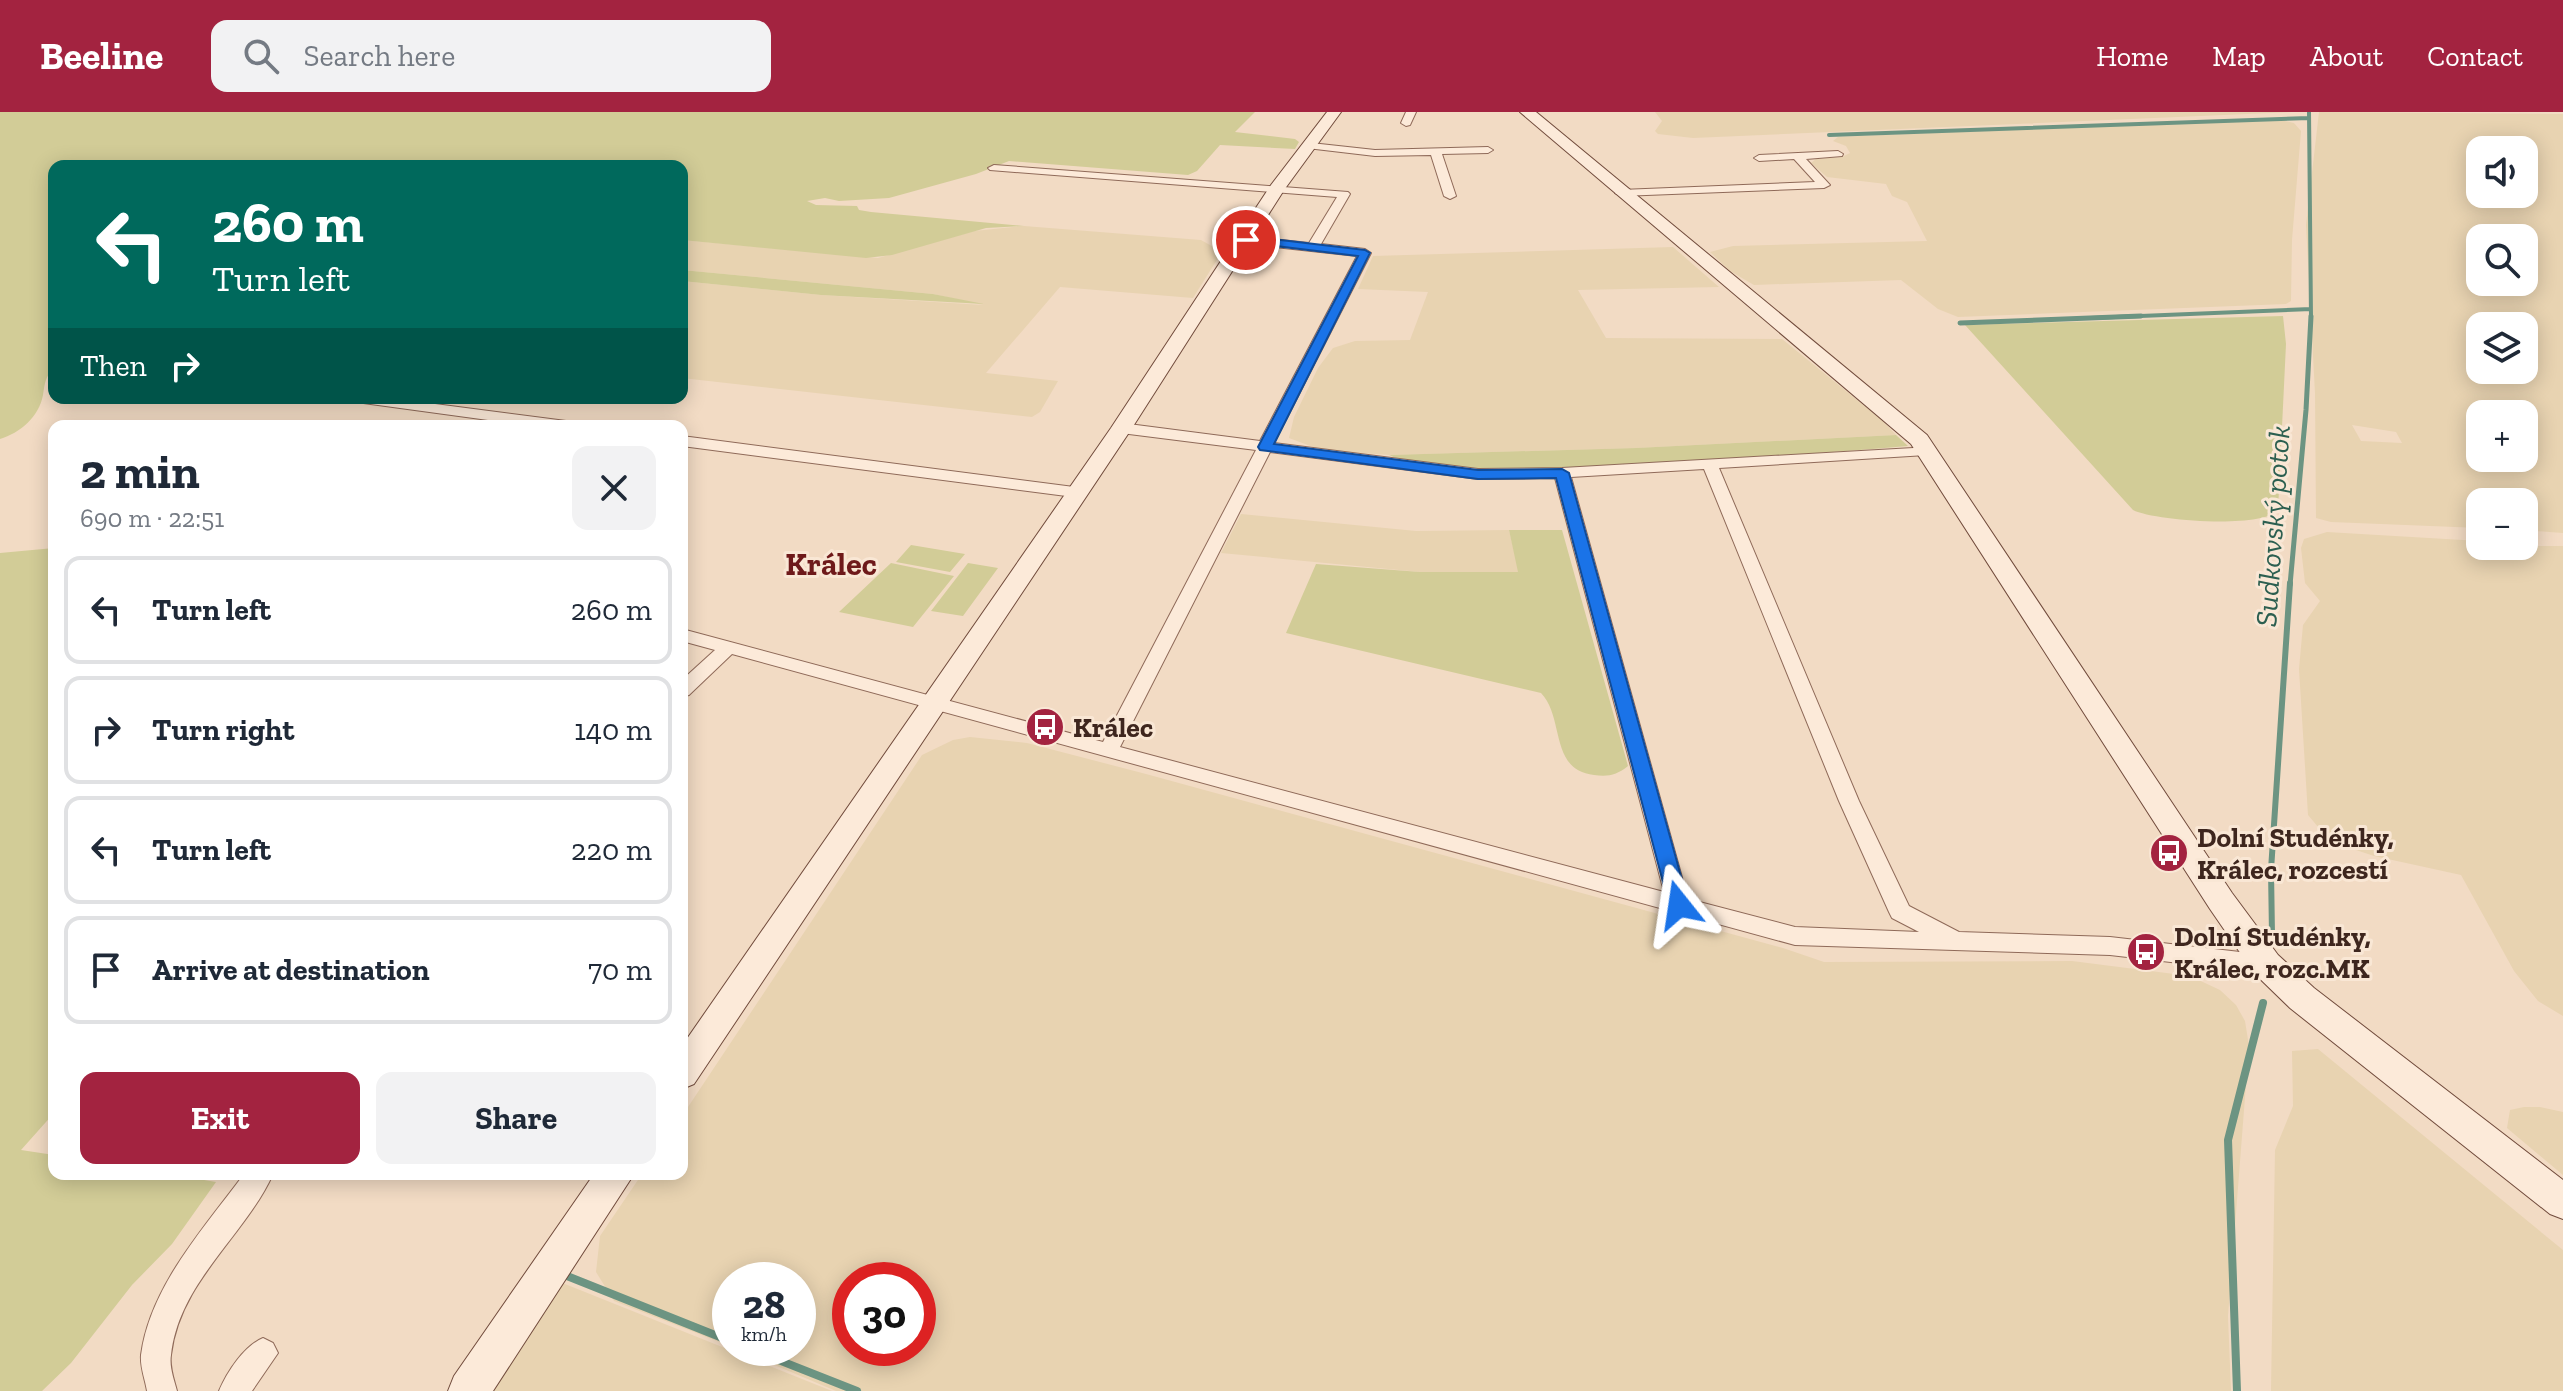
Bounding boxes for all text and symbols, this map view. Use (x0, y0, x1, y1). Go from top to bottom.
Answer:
search box (211, 20, 771, 92)
text: Beeline (40, 33, 163, 79)
icon: search (239, 34, 283, 78)
text: Search here (303, 38, 455, 74)
text: Home (2096, 40, 2168, 73)
text: Map (2212, 40, 2266, 73)
text: About (2310, 40, 2383, 73)
text: Contact (2427, 40, 2523, 73)
map controls (2466, 136, 2538, 560)
button: sound (2466, 136, 2538, 208)
text: 260 m (212, 189, 364, 256)
icon: left (80, 192, 184, 296)
pin (1212, 206, 1280, 274)
icon: arrive (1224, 218, 1268, 262)
button: search (2466, 224, 2538, 296)
text: Turn left (212, 257, 350, 300)
button: layers (2466, 312, 2538, 384)
icon: right (163, 344, 207, 388)
text: Then (80, 348, 147, 384)
button: + (2466, 400, 2538, 472)
water label: Sudkovský potok (2248, 424, 2298, 628)
text: 2 min (80, 443, 200, 500)
button: close (572, 446, 656, 530)
button: − (2466, 488, 2538, 560)
text: 690 m · 22:51 (80, 502, 224, 534)
district label: Králec (785, 545, 877, 583)
icon: left (84, 588, 128, 632)
text: Turn left (152, 592, 271, 628)
text: 260 m (571, 592, 652, 628)
bus stop icon: Králec (1024, 706, 1066, 748)
icon: right (84, 708, 128, 752)
place label: Králec (1073, 711, 1153, 744)
text: Turn right (152, 712, 294, 748)
text: 140 m (574, 712, 652, 748)
place label: Dolní Studénky, Králec, rozcestí (2197, 821, 2394, 886)
icon: left (84, 828, 128, 872)
text: Turn left (152, 832, 271, 868)
text: 220 m (571, 832, 652, 868)
bus stop icon: Dolní Studénky, Králec, rozcestí (2148, 832, 2190, 874)
position arrow (1637, 863, 1721, 947)
place label: Dolní Studénky, Králec, rozc.MK (2174, 920, 2371, 985)
bus stop icon: Dolní Studénky, Králec, rozc.MK (2125, 931, 2167, 973)
icon: arrive (84, 948, 128, 992)
text: Arrive at destination (152, 952, 429, 988)
text: 70 m (588, 952, 652, 988)
button: Exit (80, 1072, 360, 1164)
button: Share (376, 1072, 656, 1164)
speed limit sign: 30 (832, 1262, 936, 1366)
text: 28 (742, 1280, 786, 1328)
text: km/h (741, 1322, 787, 1346)

